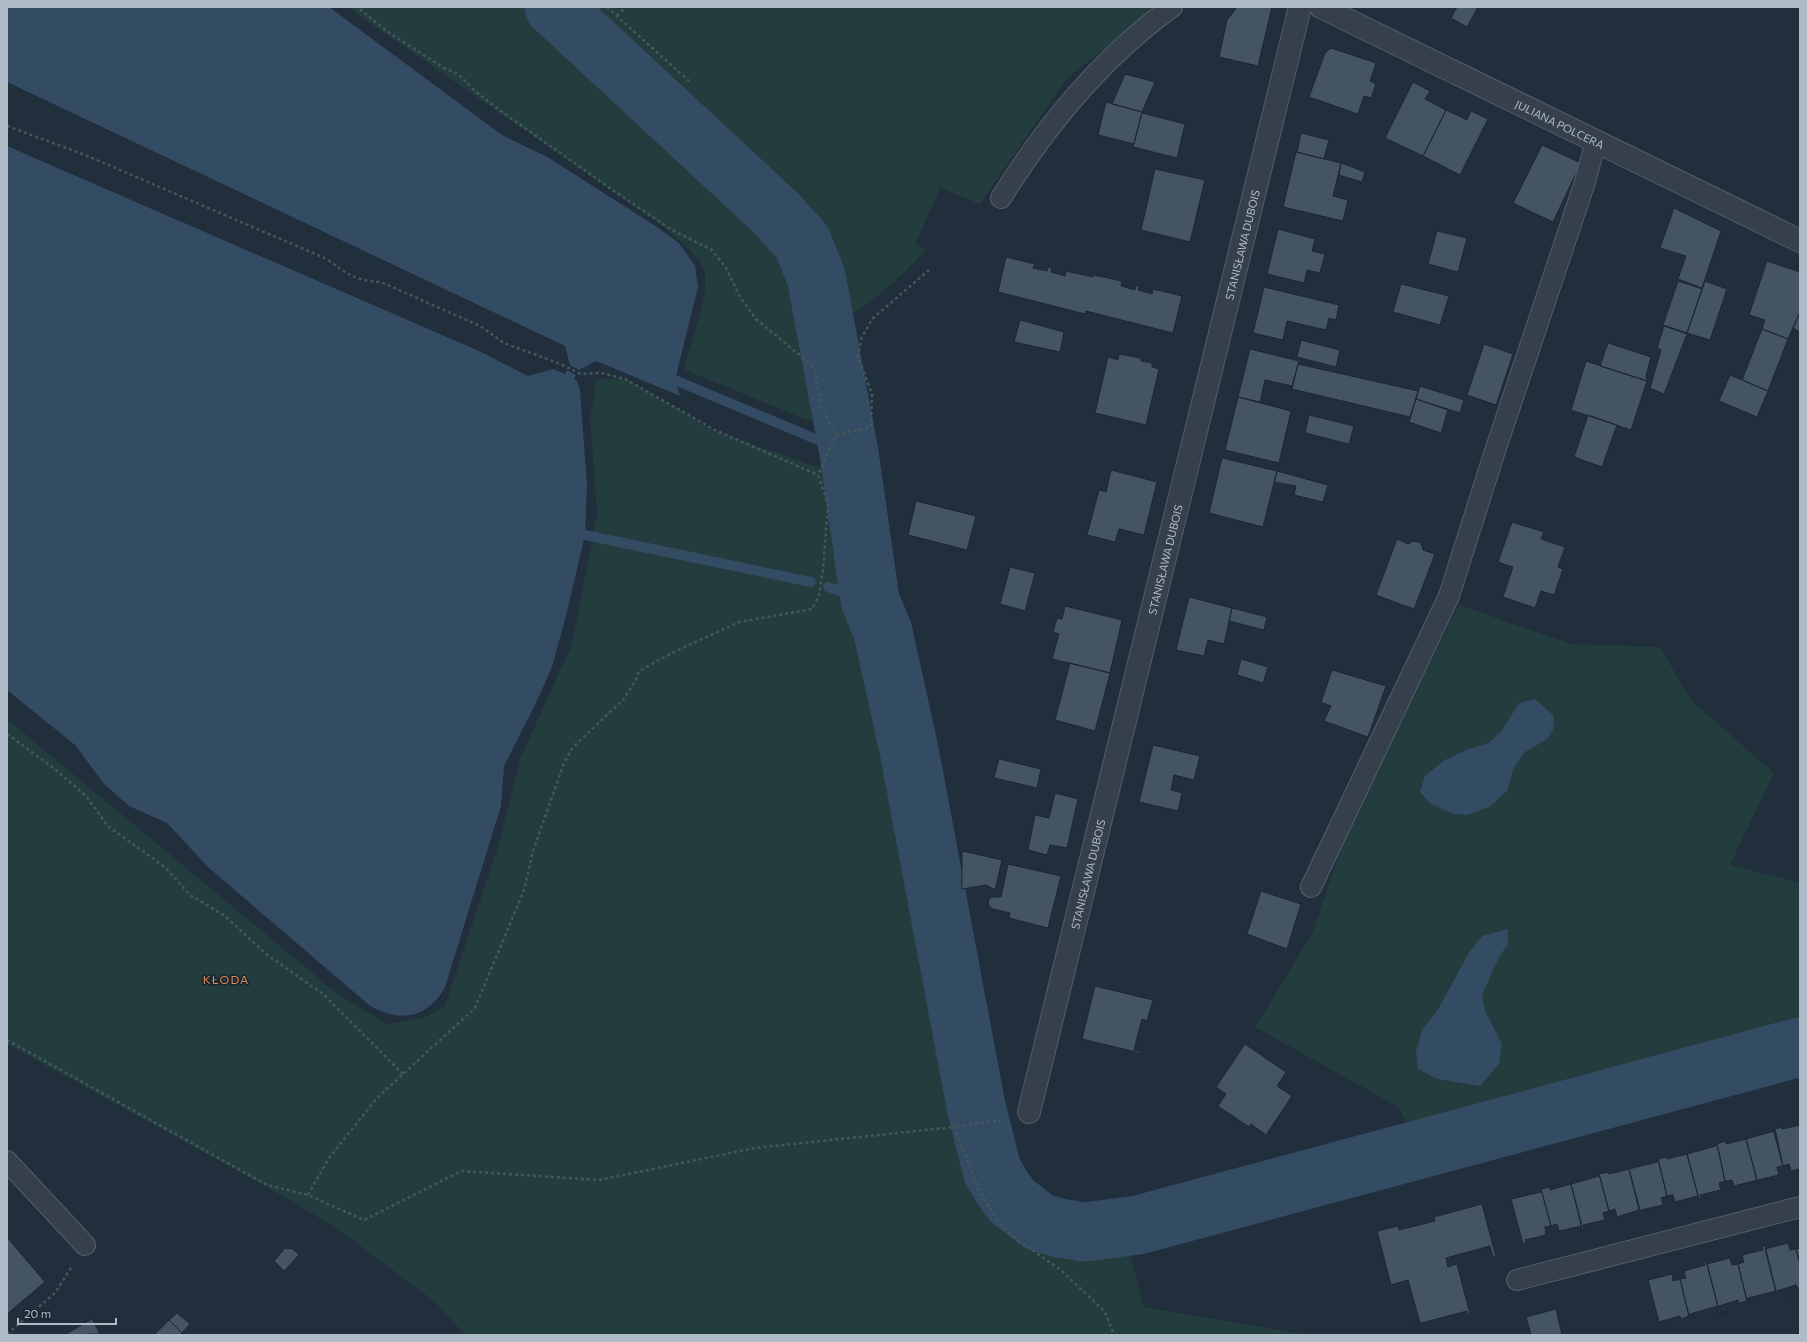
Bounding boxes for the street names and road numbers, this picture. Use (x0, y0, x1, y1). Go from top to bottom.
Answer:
street label: JULIANA POLCERA (1513, 97, 1607, 151)
street label: STANISŁAWA DUBOIS (1222, 188, 1261, 301)
street label: STANISŁAWA DUBOIS (1145, 503, 1184, 616)
street label: STANISŁAWA DUBOIS (1068, 818, 1107, 930)

